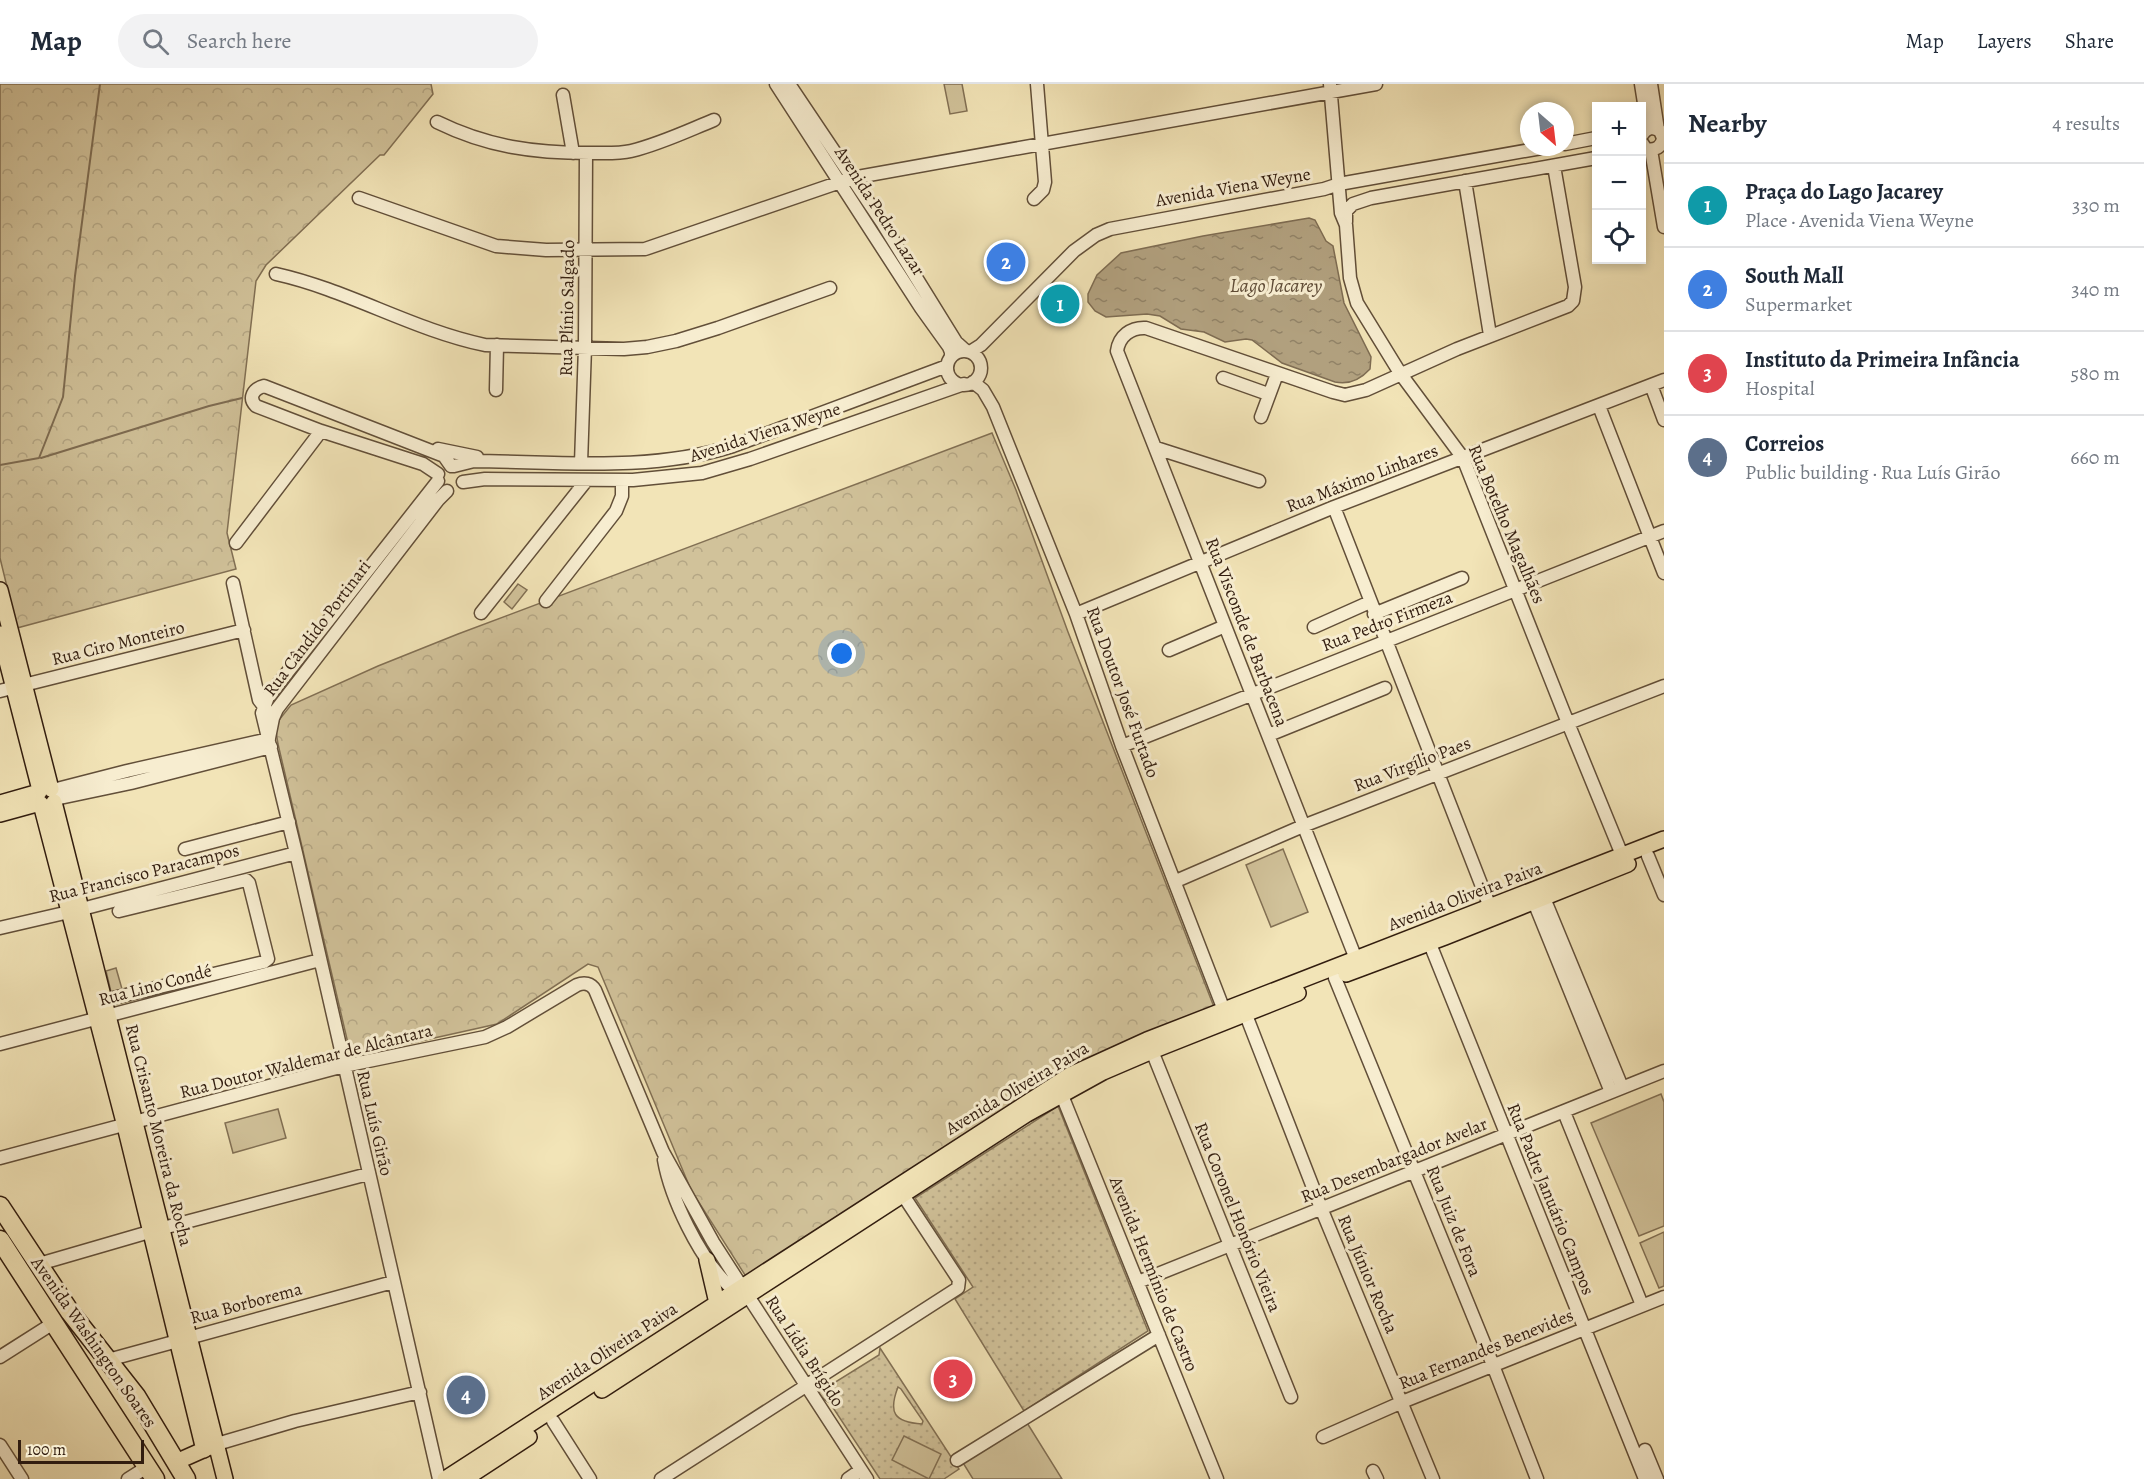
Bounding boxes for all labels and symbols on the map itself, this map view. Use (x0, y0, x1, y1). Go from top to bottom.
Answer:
north arrow (1520, 102, 1574, 156)
street label: Avenida Pedro Lazar (829, 141, 931, 280)
street label: Avenida Viena Weyne (1153, 162, 1312, 213)
street label: Rua Plínio Salgado (554, 239, 580, 377)
pin: 2 (986, 240, 1026, 285)
water label: Lago Jacarey (1230, 272, 1322, 299)
pin: 1 (1040, 282, 1080, 326)
street label: Avenida Viena Weyne (686, 396, 843, 468)
street label: Rua Máximo Linhares (1283, 438, 1441, 518)
street label: Rua Botelho Magalhães (1463, 441, 1551, 607)
street label: Rua Visconde de Barbacena (1200, 534, 1294, 731)
street label: Rua Cândido Portinari (258, 555, 376, 701)
street label: Rua Pedro Firmeza (1318, 585, 1457, 657)
street label: Rua Doutor José Furtado (1081, 603, 1165, 781)
street label: Rua Ciro Monteiro (49, 615, 187, 671)
your location (827, 639, 856, 668)
street label: Rua Virgílio Paes (1350, 731, 1474, 797)
street label: Rua Francisco Paracampos (46, 838, 242, 908)
street label: Avenida Oliveira Paiva (1384, 855, 1546, 937)
street label: Rua Lino Condé (96, 958, 214, 1012)
street label: Rua Doutor Waldemar de Alcântara (177, 1018, 435, 1104)
street label: Rua Crisanto Moreira da Rocha (120, 1021, 198, 1249)
street label: Avenida Oliveira Paiva (940, 1035, 1094, 1141)
street label: Rua Luís Girão (351, 1068, 399, 1178)
street label: Rua Padre Januário Campos (1502, 1100, 1600, 1298)
street label: Rua Desembargador Avelar (1297, 1111, 1491, 1208)
street label: Rua Coronel Honório Vieira (1189, 1119, 1287, 1316)
street label: Rua Juiz de Fora (1421, 1162, 1487, 1281)
street label: Avenida Hermínio de Castro (1104, 1172, 1204, 1375)
street label: Rua Júnior Rocha (1332, 1211, 1404, 1338)
street label: Avenida Washington Soares (25, 1251, 162, 1432)
street label: Rua Borborema (187, 1276, 305, 1329)
street label: Rua Lídia Brígido (760, 1291, 850, 1411)
street label: Avenida Oliveira Paiva (531, 1296, 682, 1406)
street label: Rua Fernandes Benevides (1395, 1303, 1577, 1395)
pin: 3 (934, 1356, 972, 1402)
pin: 4 (446, 1372, 486, 1418)
scale bar (18, 1437, 144, 1464)

